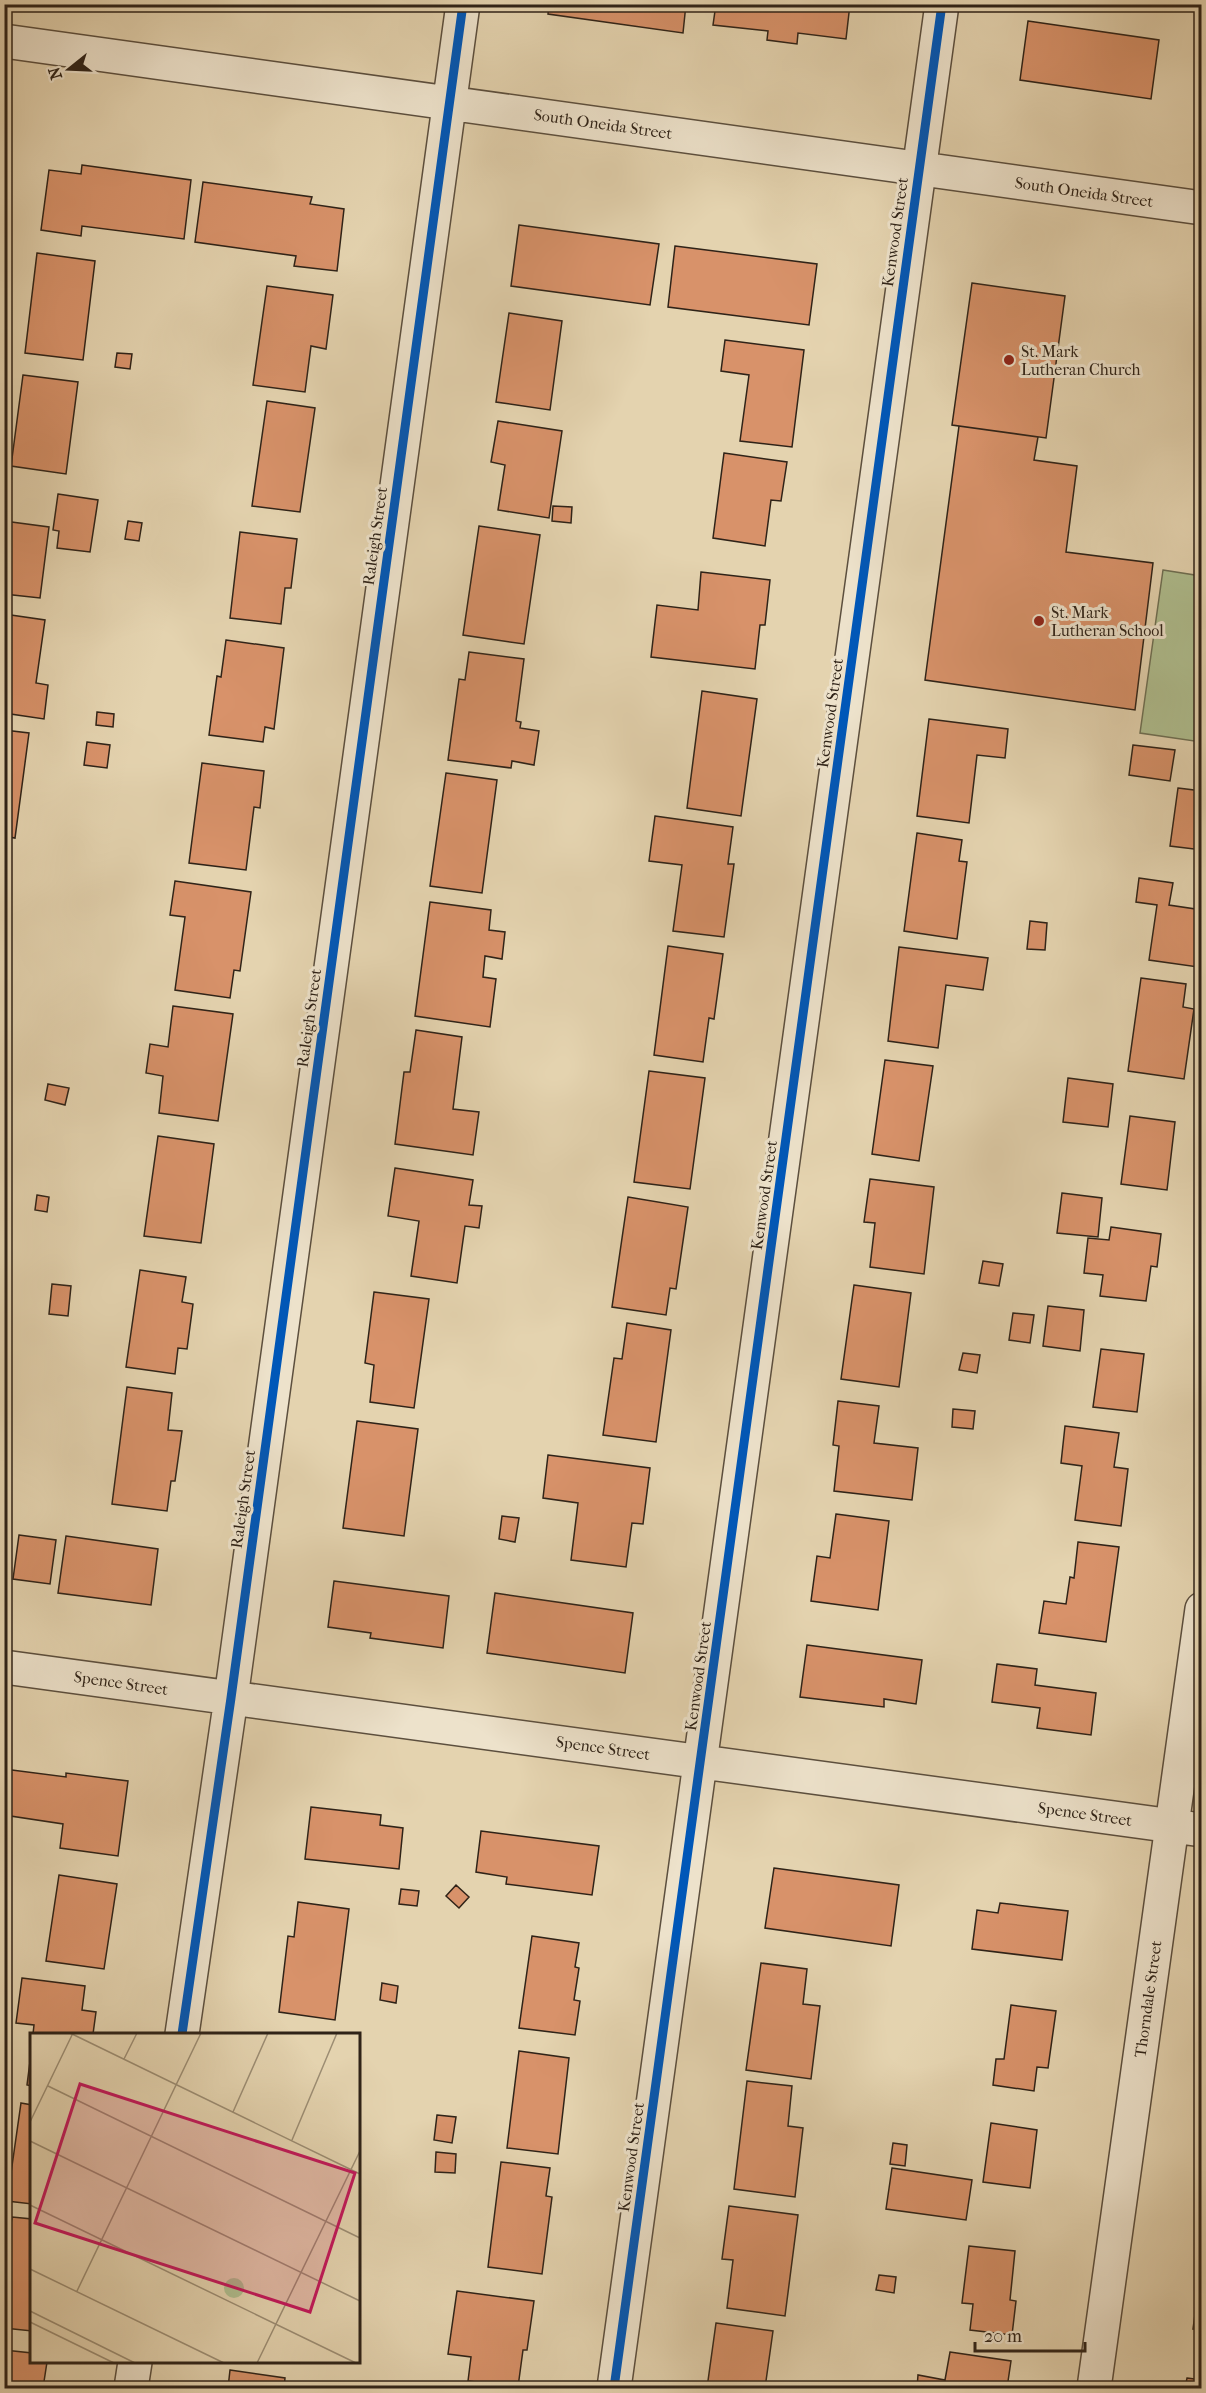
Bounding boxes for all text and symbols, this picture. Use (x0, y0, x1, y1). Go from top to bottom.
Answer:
north arrow (39, 39, 99, 99)
text: N (44, 64, 66, 82)
street label: South Oneida Street (533, 105, 674, 143)
street label: South Oneida Street (1014, 173, 1155, 211)
street label: Kenwood Street (878, 176, 912, 288)
place label: St. Mark Lutheran Church (1021, 342, 1140, 379)
marker: St. Mark Lutheran Church (1002, 353, 1016, 367)
street label: Raleigh Street (359, 485, 391, 587)
place label: St. Mark Lutheran School (1051, 603, 1164, 640)
marker: St. Mark Lutheran School (1032, 614, 1046, 628)
street label: Kenwood Street (813, 657, 847, 769)
street label: Raleigh Street (293, 967, 325, 1069)
street label: Kenwood Street (747, 1139, 781, 1251)
street label: Raleigh Street (227, 1448, 259, 1550)
street label: Kenwood Street (681, 1620, 715, 1732)
street label: Spence Street (73, 1667, 169, 1699)
street label: Spence Street (555, 1732, 651, 1764)
street label: Spence Street (1037, 1798, 1133, 1830)
street label: Thorndale Street (1130, 1939, 1166, 2059)
inset map (30, 2033, 360, 2363)
street label: Kenwood Street (614, 2101, 648, 2213)
scale bar (975, 2315, 1084, 2353)
text: 20 m (984, 2326, 1022, 2347)

